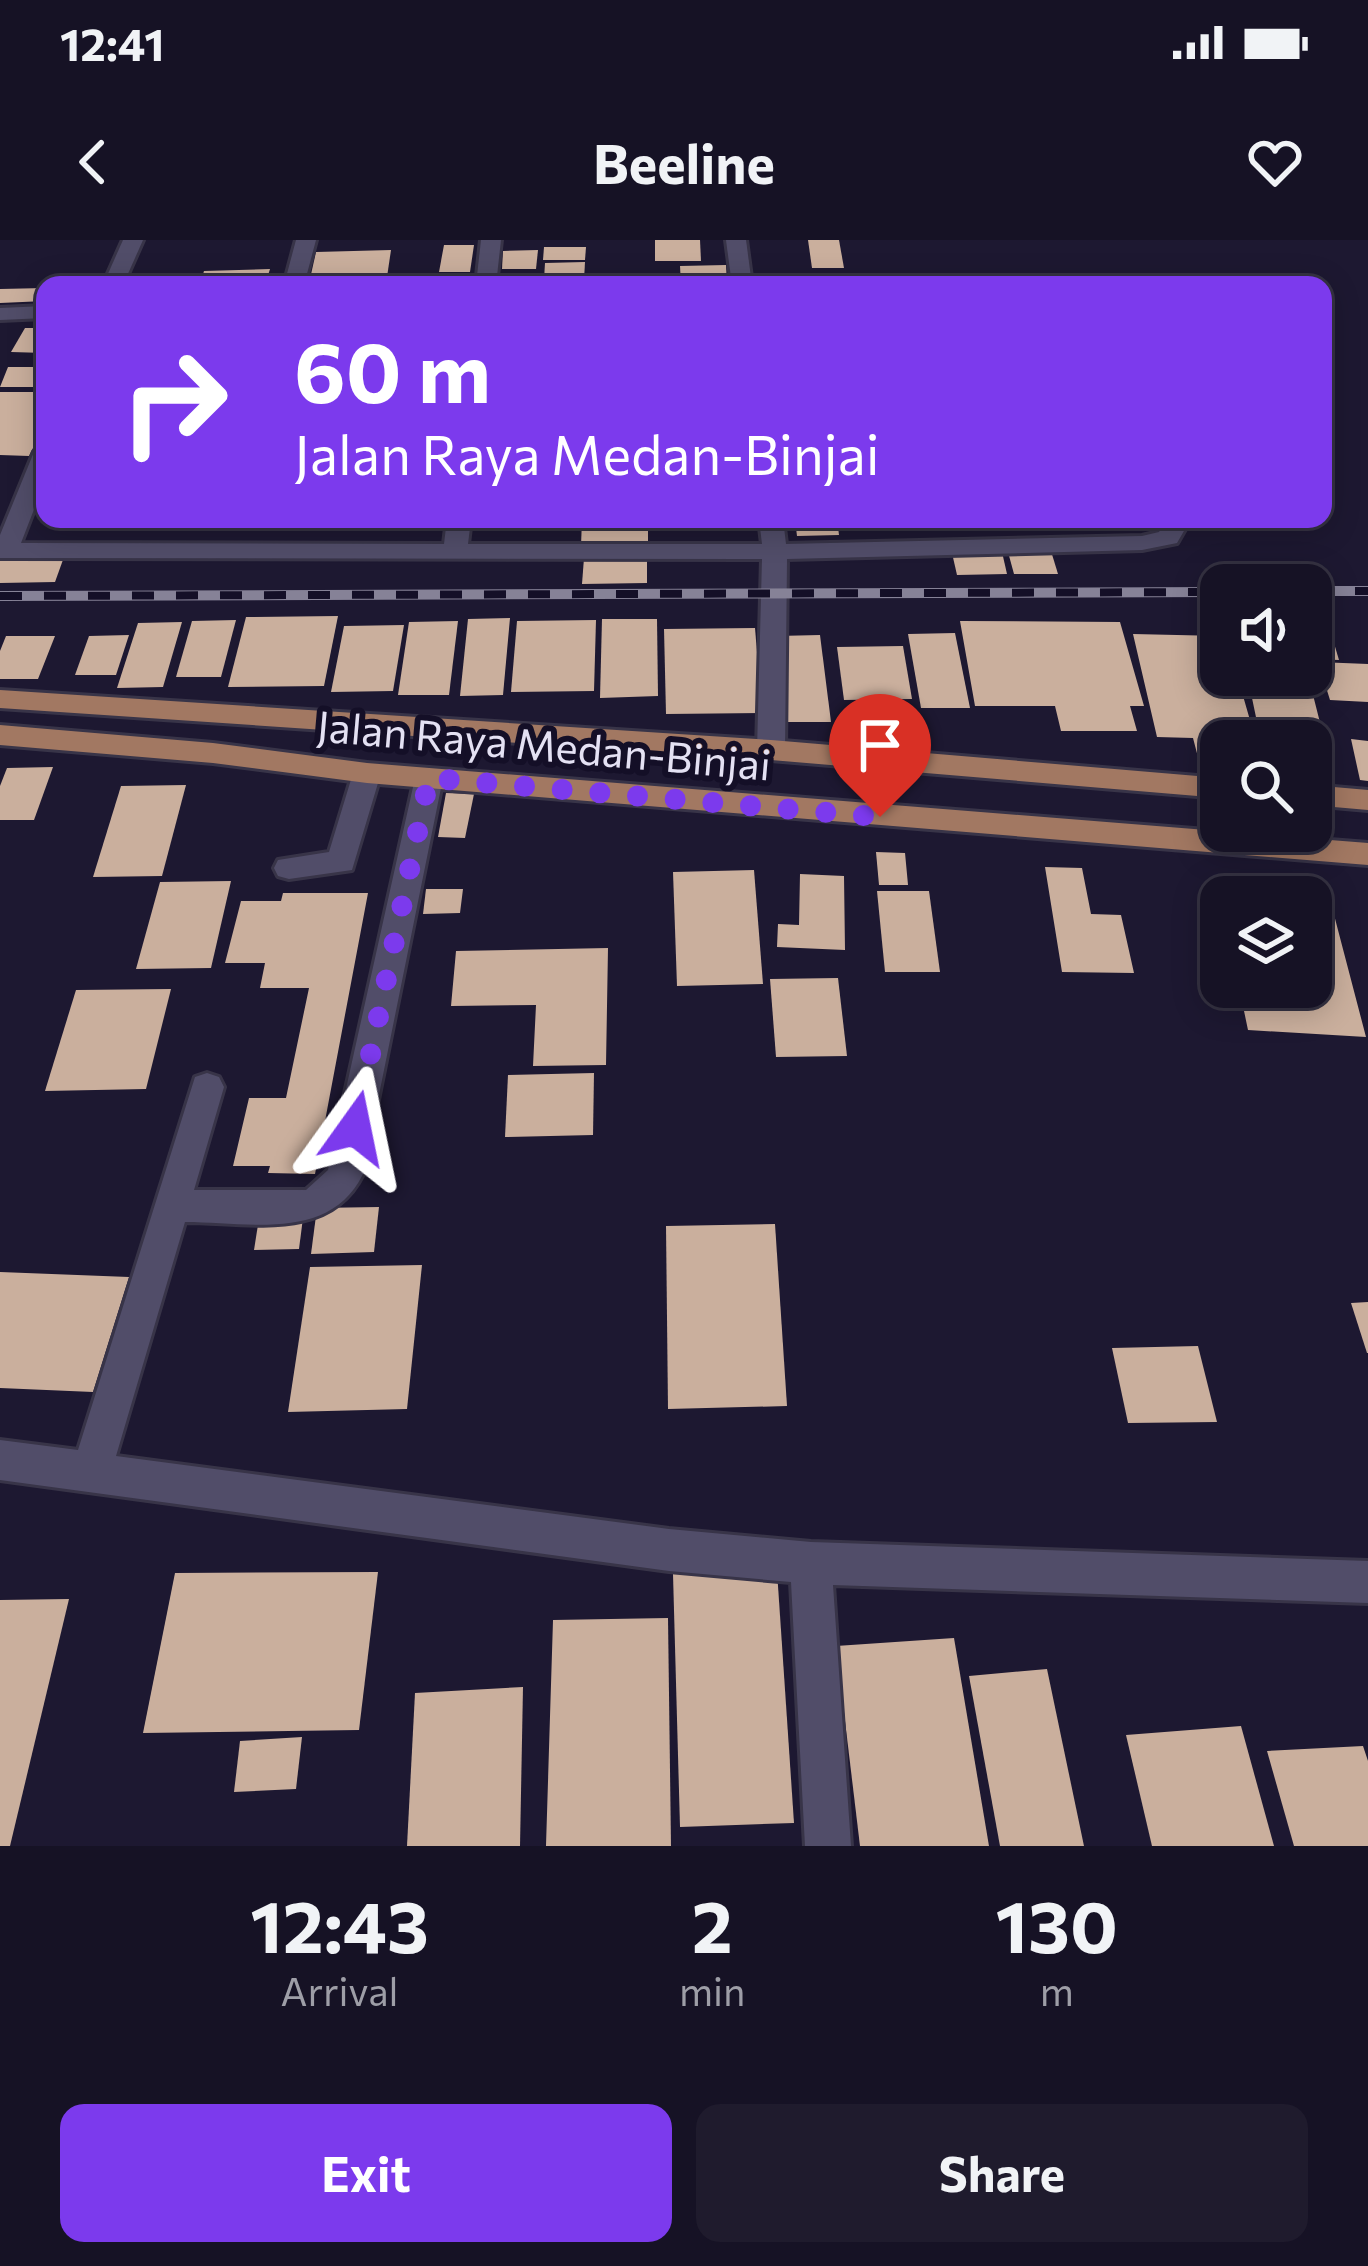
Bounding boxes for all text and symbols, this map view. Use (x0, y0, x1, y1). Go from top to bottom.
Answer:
text: 12:41 (60, 15, 165, 70)
icon: back (60, 129, 126, 195)
text: Beeline (593, 129, 775, 195)
icon: heart (1242, 129, 1308, 195)
text: 60 m (294, 318, 491, 420)
icon: right (96, 324, 252, 480)
text: Jalan Raya Medan-Binjai (294, 420, 880, 486)
map controls (1200, 564, 1332, 1008)
button: sound (1200, 564, 1332, 696)
pin (829, 694, 931, 817)
street label: Jalan Raya Medan-Binjai (315, 698, 773, 790)
icon: arrive (847, 712, 913, 778)
button: search (1200, 720, 1332, 852)
button: layers (1200, 876, 1332, 1008)
position arrow (292, 1065, 418, 1191)
text: 12:43 (250, 1880, 429, 1968)
text: 2 (692, 1880, 733, 1968)
text: 130 (996, 1880, 1118, 1968)
text: Arrival (280, 1966, 398, 2014)
text: min (679, 1966, 745, 2014)
text: m (1040, 1966, 1074, 2014)
button: Exit (60, 2104, 672, 2242)
button: Share (696, 2104, 1308, 2242)

